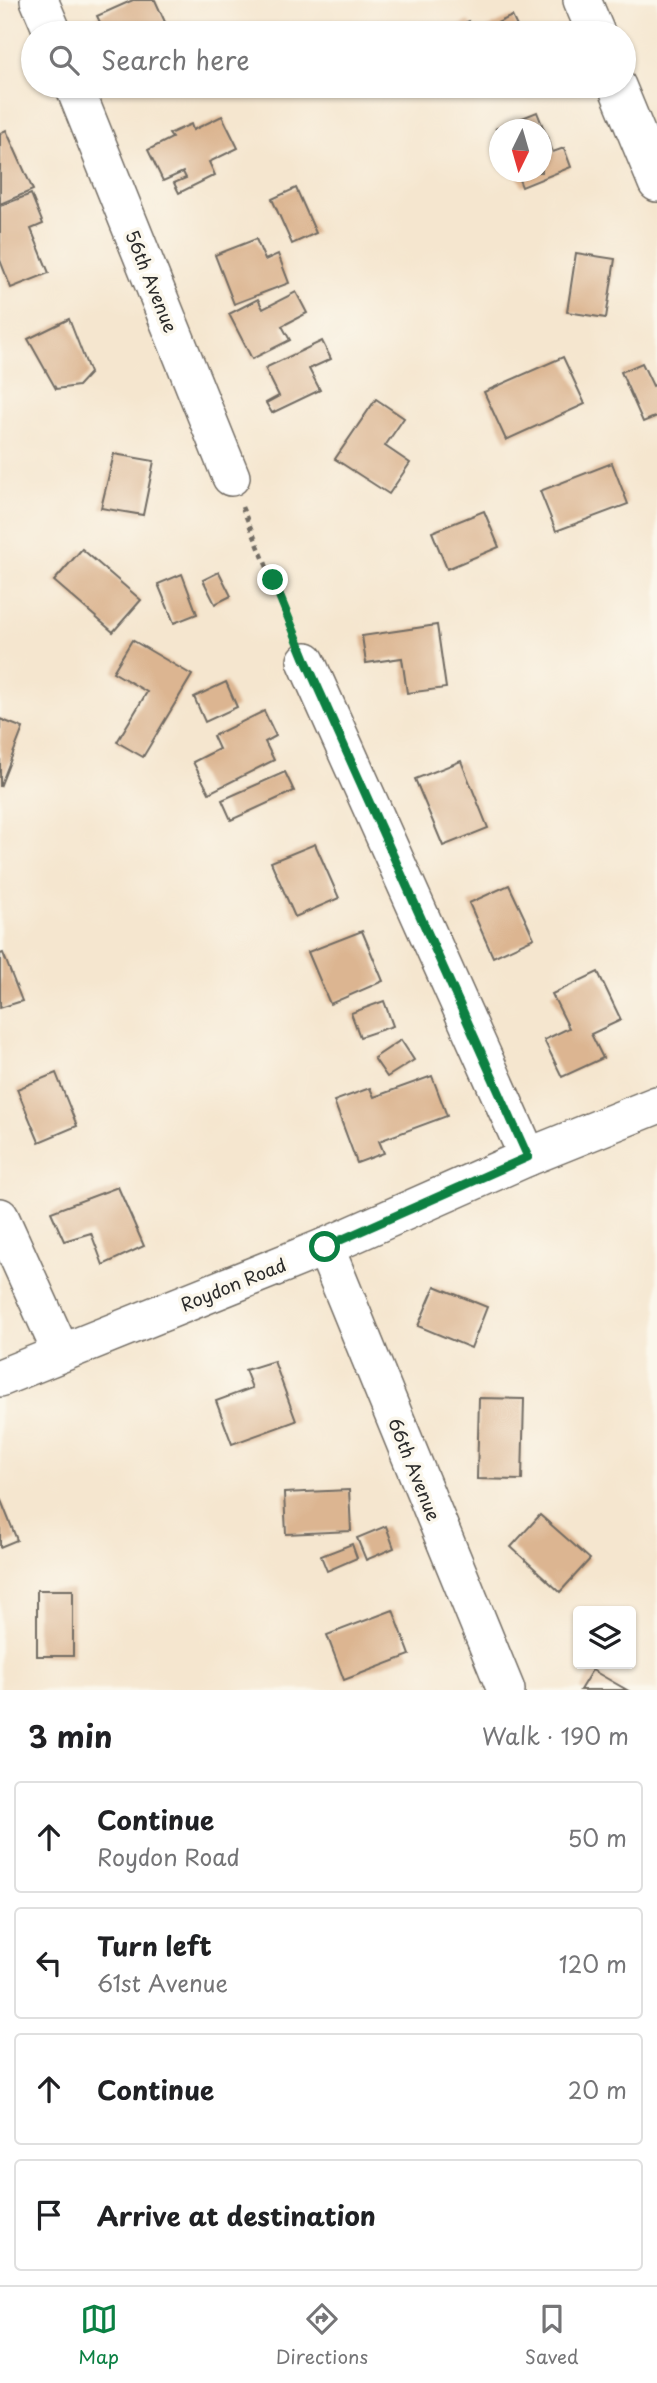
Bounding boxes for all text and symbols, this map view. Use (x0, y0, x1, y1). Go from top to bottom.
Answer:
search box (21, 21, 636, 98)
text: Search here (101, 40, 250, 79)
icon: search (45, 41, 83, 79)
north arrow (489, 119, 552, 182)
street label: 56th Avenue (119, 226, 185, 336)
route end (257, 564, 288, 595)
route start (309, 1231, 340, 1262)
street label: Roydon Road (176, 1251, 290, 1317)
street label: 66th Avenue (382, 1414, 448, 1525)
map controls (573, 1606, 636, 1669)
button: layers (573, 1606, 636, 1669)
text: 3 min (28, 1713, 113, 1758)
text: Walk · 190 m (482, 1718, 629, 1753)
text: Continue (97, 1800, 214, 1839)
icon: ahead (30, 1818, 68, 1856)
text: 50 m (567, 1820, 627, 1855)
text: Roydon Road (97, 1839, 240, 1874)
text: Turn left (97, 1926, 212, 1965)
icon: left (30, 1944, 68, 1982)
text: 120 m (559, 1946, 627, 1981)
text: 61st Avenue (97, 1965, 228, 2000)
icon: ahead (30, 2070, 68, 2108)
text: Continue (97, 2070, 214, 2109)
text: 20 m (568, 2072, 627, 2107)
icon: arrive (30, 2196, 68, 2234)
text: Arrive at destination (97, 2196, 376, 2235)
tab: Map (78, 2300, 119, 2370)
tab: Directions (276, 2300, 368, 2370)
tab: Saved (525, 2300, 579, 2370)

